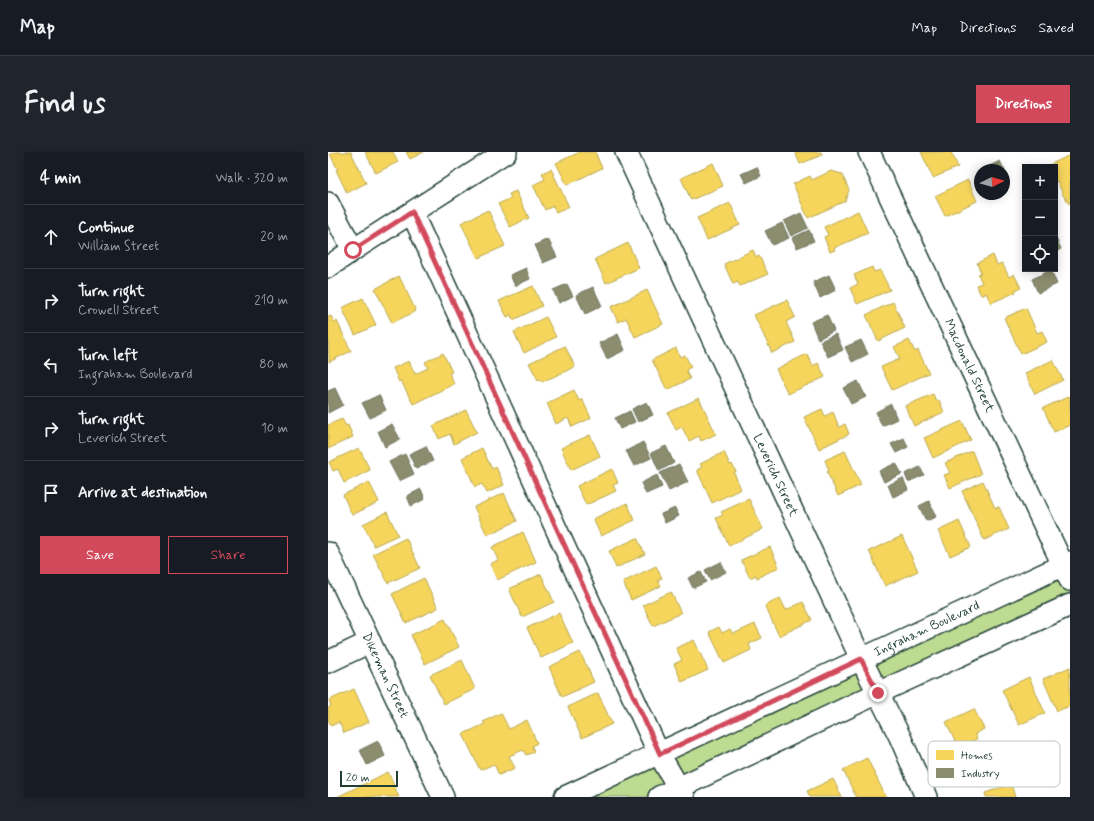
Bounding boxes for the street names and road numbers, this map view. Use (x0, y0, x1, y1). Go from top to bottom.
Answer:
street label: Macdonald Street (940, 316, 999, 415)
street label: Leverich Street (749, 431, 802, 519)
street label: Ingraham Boulevard (871, 597, 982, 661)
street label: Dikeman Street (358, 630, 413, 721)

